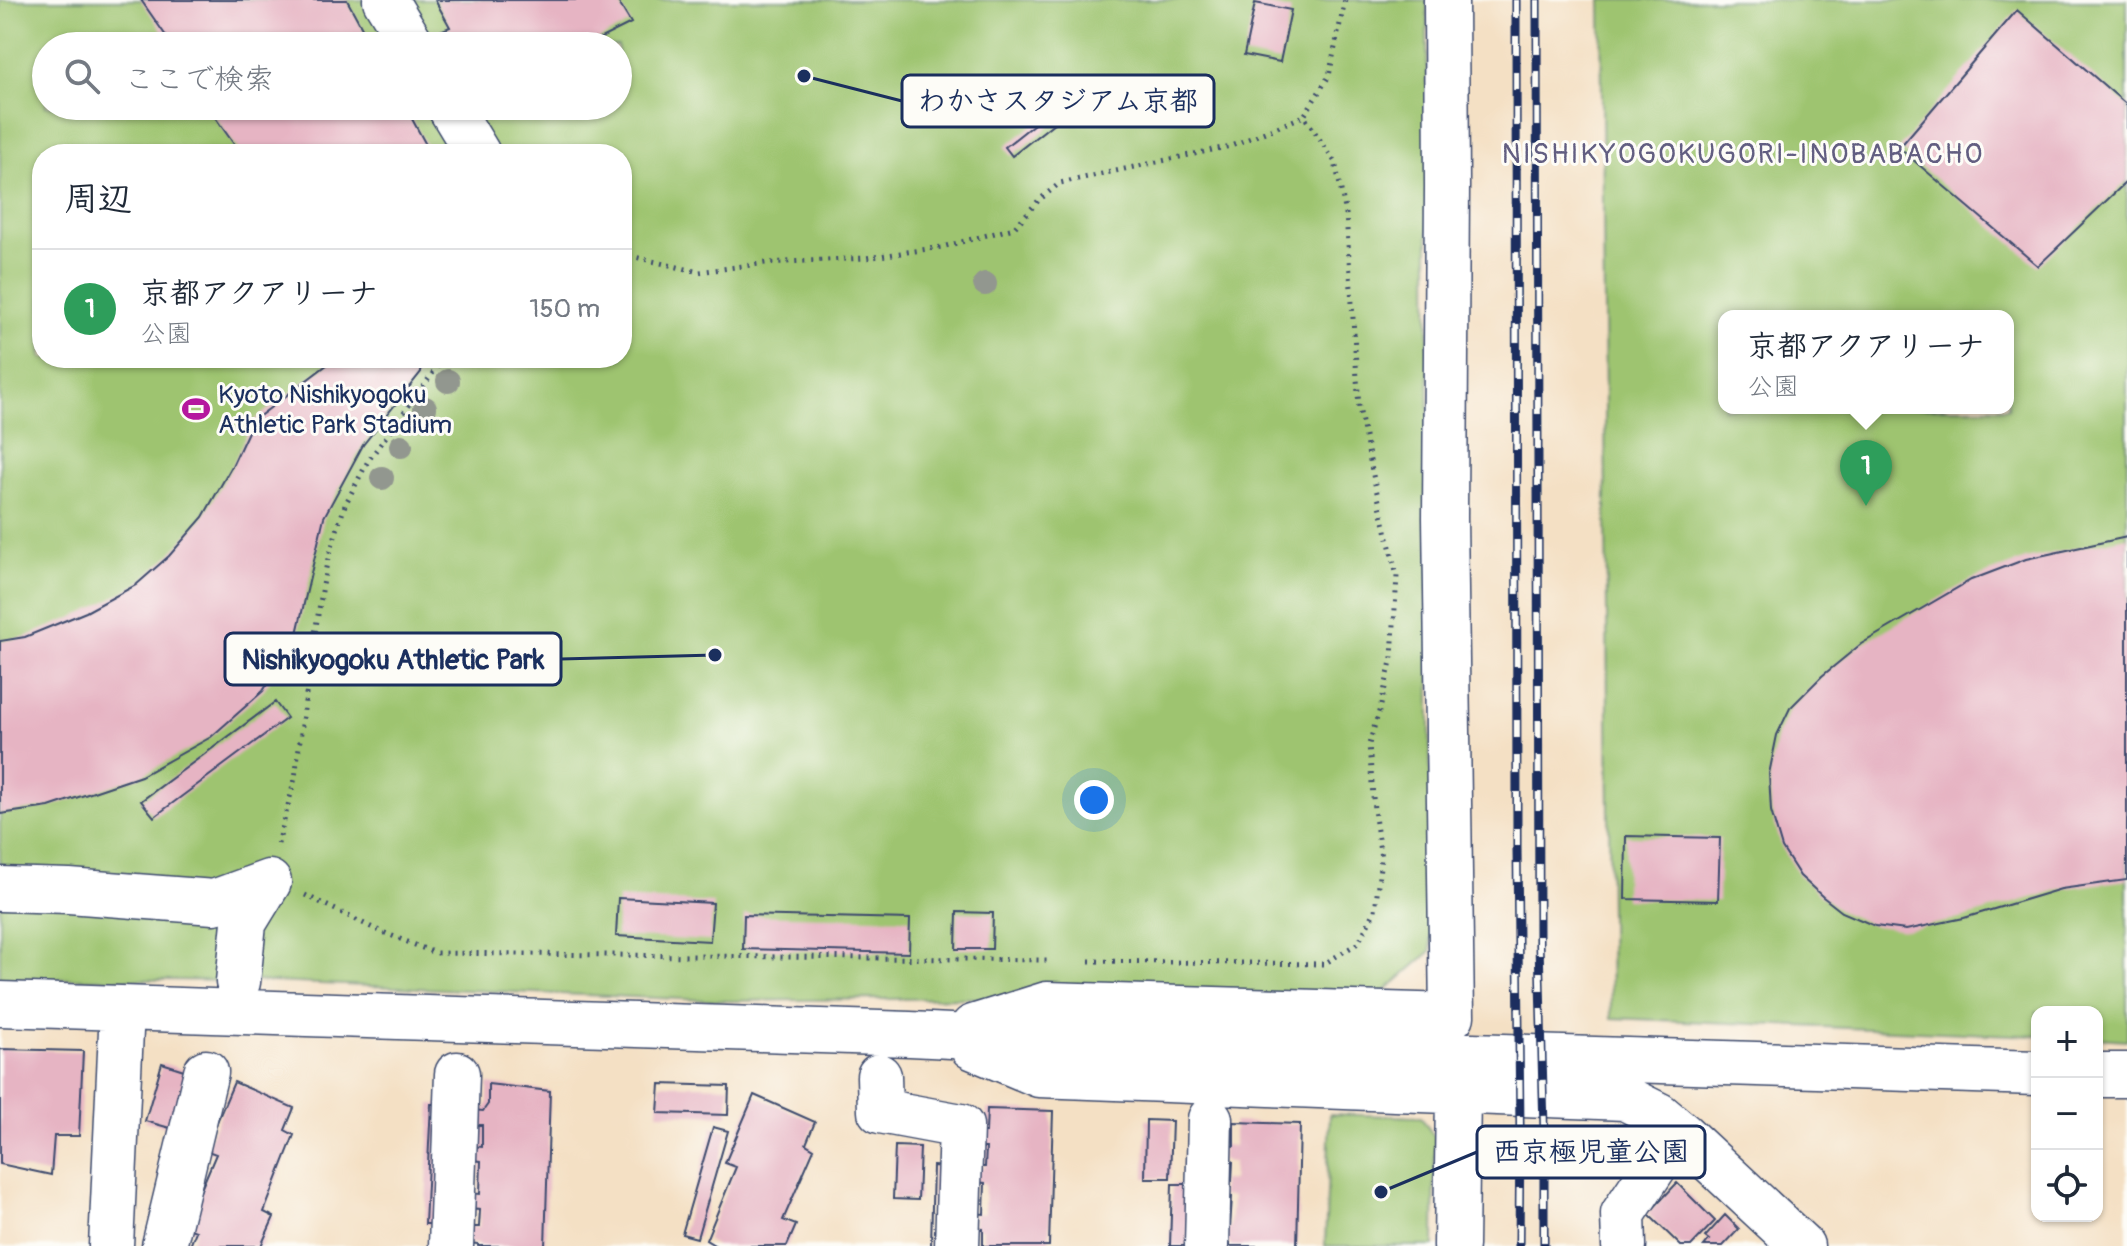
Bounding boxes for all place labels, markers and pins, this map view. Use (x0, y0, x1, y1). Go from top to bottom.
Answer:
callout: わかさスタジアム京都 (902, 75, 1214, 127)
place label: Kyoto Nishikyogoku Athletic Park Stadium (218, 379, 452, 441)
sports icon: Kyoto Nishikyogoku Athletic Park Stadium (181, 394, 211, 424)
pin: 1 (1840, 440, 1892, 506)
callout: Nishikyogoku Athletic Park (225, 633, 561, 685)
callout: 西京極児童公園 (1477, 1126, 1705, 1178)

